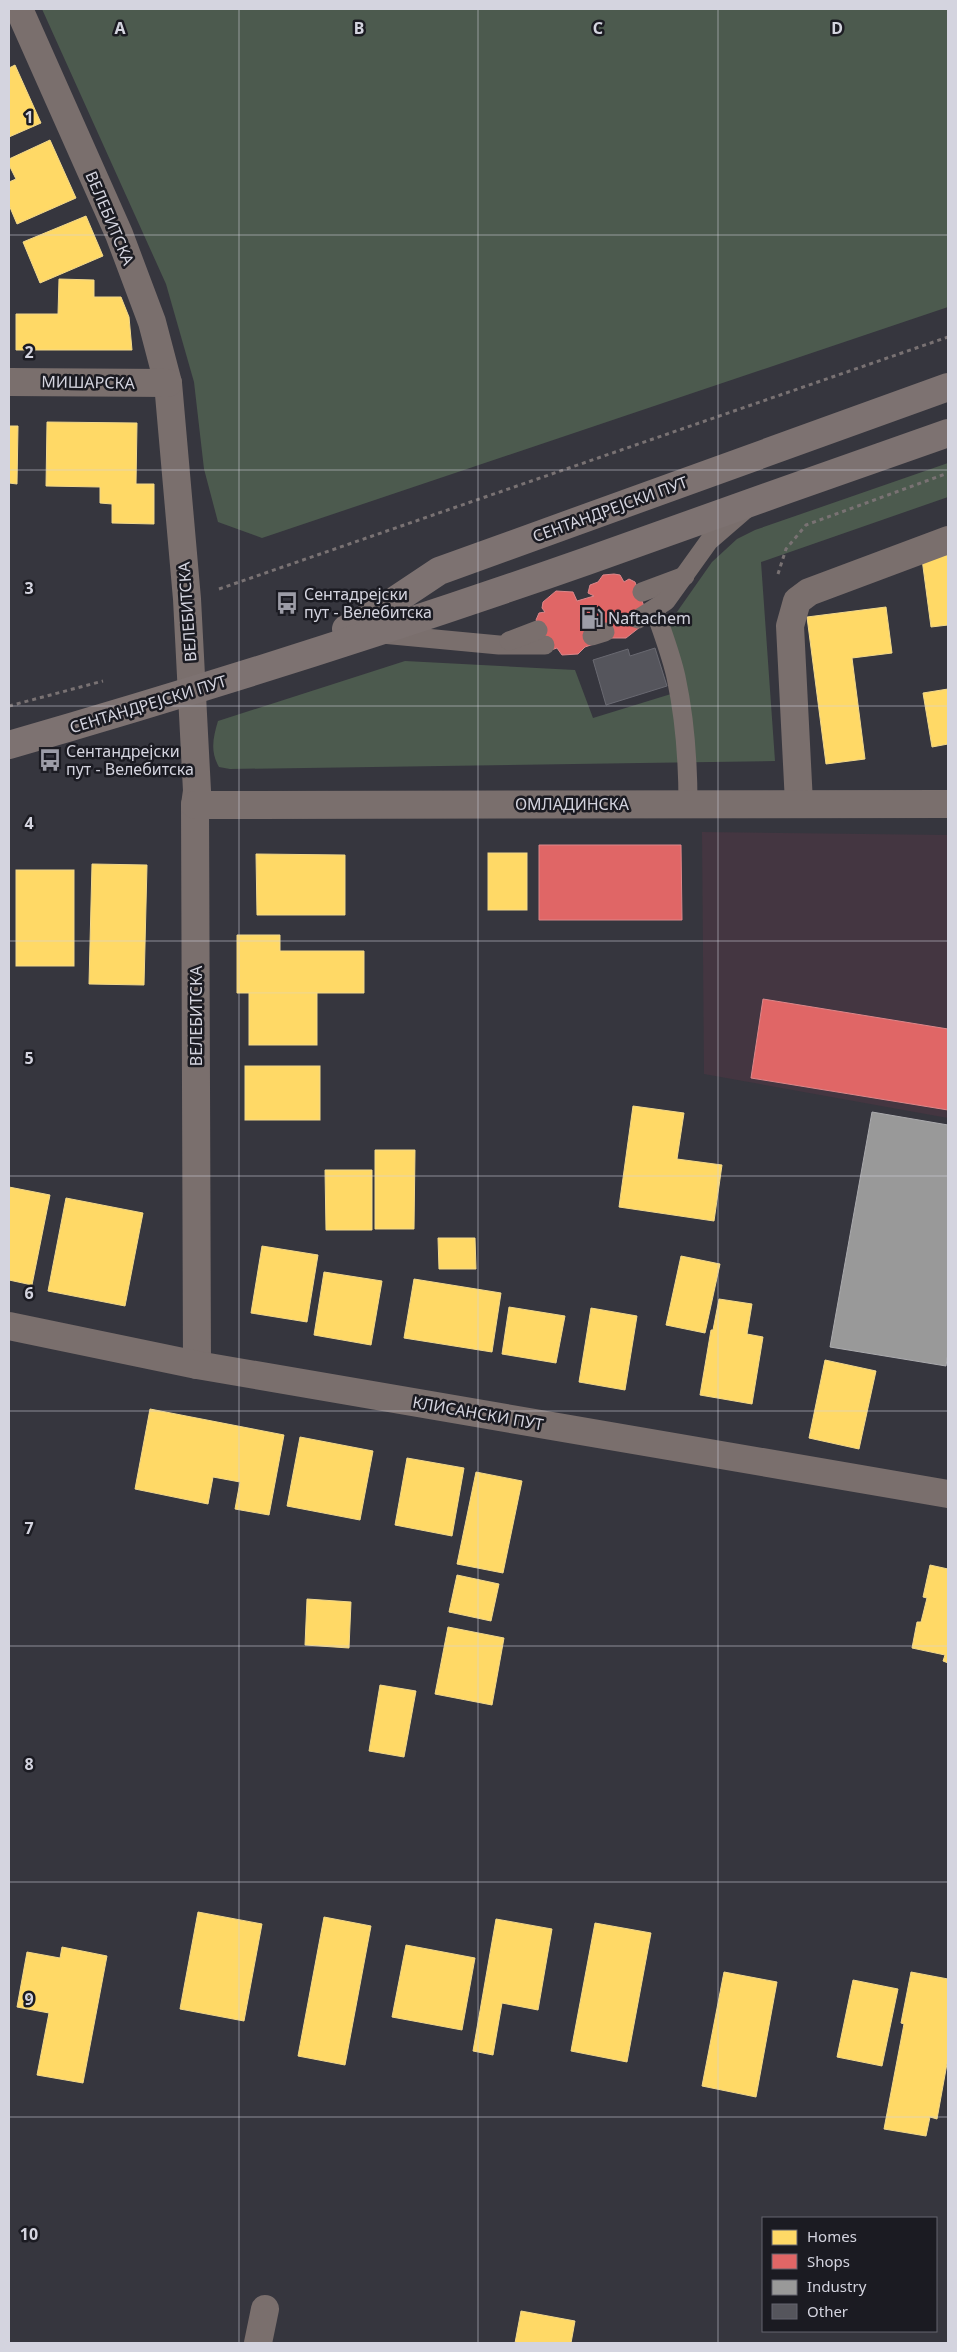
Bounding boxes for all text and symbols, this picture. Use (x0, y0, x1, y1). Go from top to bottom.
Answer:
text: A (114, 17, 126, 39)
text: B (354, 17, 364, 39)
text: C (593, 17, 603, 39)
text: D (831, 17, 843, 39)
text: 1 (24, 106, 34, 128)
street label: ВЕЛЕБИТСКА (80, 168, 140, 269)
text: 2 (24, 341, 34, 363)
street label: МИШАРСКА (41, 370, 136, 394)
street label: СЕНТАНДРЕЈСКИ ПУТ (530, 471, 691, 547)
street label: ВЕЛЕБИТСКА (172, 560, 201, 663)
text: 3 (24, 577, 34, 599)
place label: Сентадрејски пут - Велебитска (304, 583, 432, 623)
bus stop icon: Сентадрејски пут - Велебитска (274, 590, 300, 616)
fuel station icon: Naftachem (579, 605, 605, 631)
place label: Naftachem (608, 607, 691, 629)
street label: СЕНТАНДРЕЈСКИ ПУТ (67, 670, 229, 738)
place label: Сентандрејски пут - Велебитска (66, 740, 194, 780)
bus stop icon: Сентандрејски пут - Велебитска (37, 747, 63, 773)
street label: ОМЛАДИНСКА (515, 793, 630, 815)
text: 4 (24, 812, 34, 834)
street label: ВЕЛЕБИТСКА (185, 965, 207, 1066)
text: 5 (24, 1047, 34, 1069)
text: 6 (24, 1282, 34, 1304)
street label: КЛИСАНСКИ ПУТ (411, 1391, 545, 1435)
text: 7 (24, 1517, 34, 1539)
text: 8 (24, 1753, 34, 1775)
text: 9 (24, 1988, 34, 2010)
legend (762, 2217, 937, 2332)
text: 10 (20, 2223, 38, 2245)
text: Homes (807, 2226, 857, 2246)
text: Shops (807, 2251, 850, 2271)
text: Industry (807, 2276, 867, 2296)
text: Other (807, 2301, 848, 2321)

